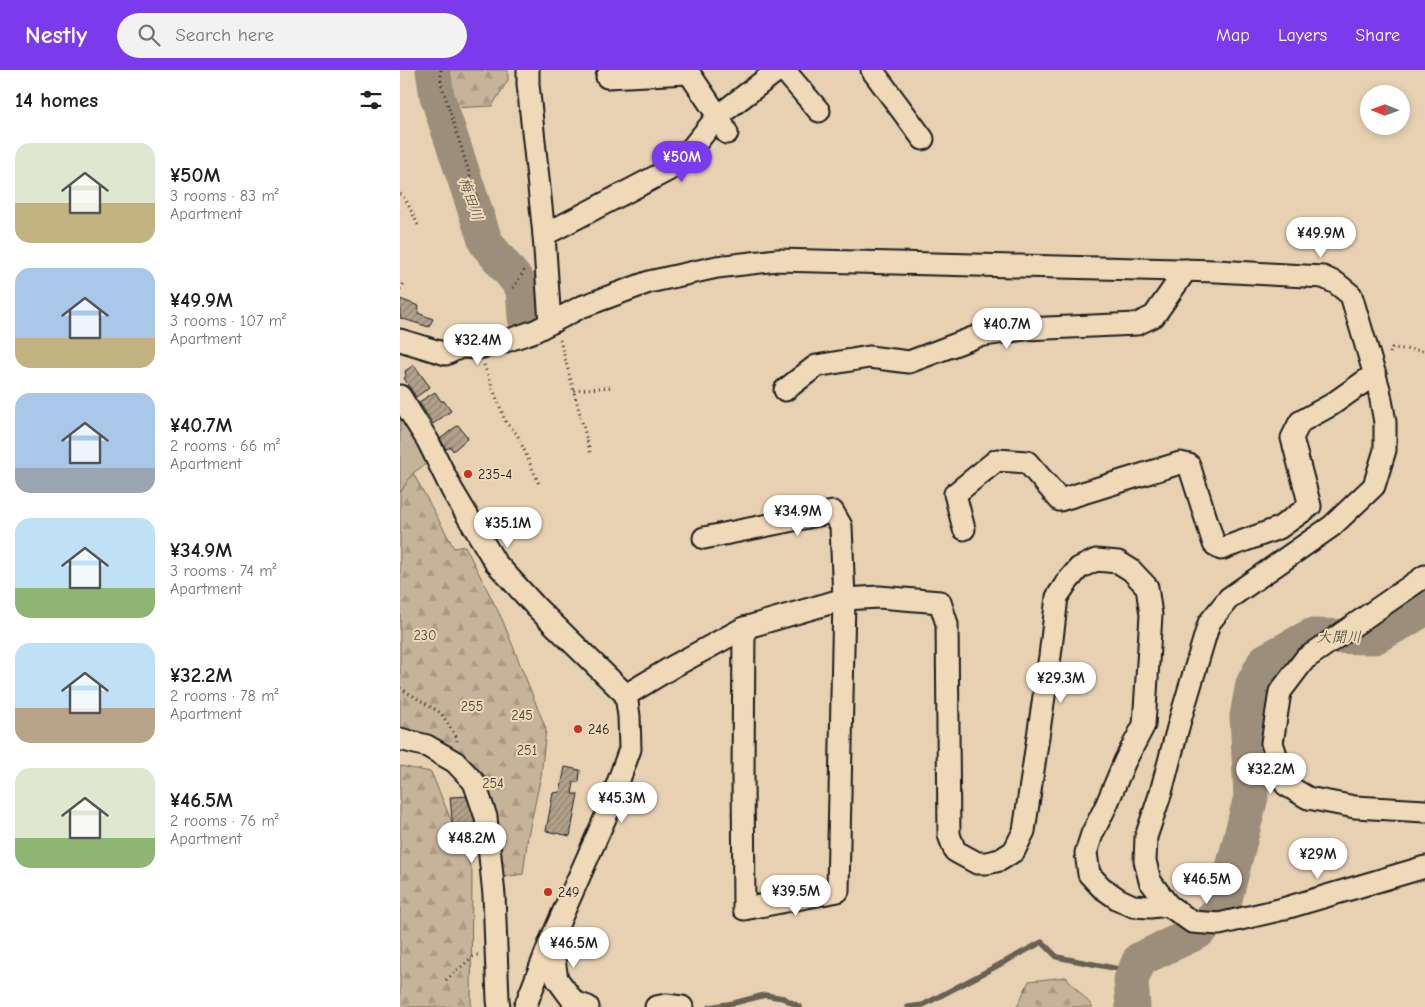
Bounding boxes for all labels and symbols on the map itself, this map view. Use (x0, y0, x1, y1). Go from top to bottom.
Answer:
north arrow (1360, 85, 1410, 135)
pin: ¥50M (652, 140, 712, 183)
water label: 梅田川 (455, 175, 487, 223)
pin: ¥49.9M (1280, 216, 1362, 259)
pin: ¥40.7M (966, 308, 1048, 350)
pin: ¥32.4M (437, 324, 519, 366)
place label: 235-4 (478, 466, 513, 483)
marker: 235-4 (462, 468, 474, 480)
pin: ¥34.9M (757, 494, 839, 537)
pin: ¥35.1M (467, 506, 549, 549)
park label: 230 (414, 627, 436, 644)
water label: 大聞川 (1316, 628, 1362, 646)
pin: ¥29.3M (1020, 662, 1102, 704)
park label: 255 (461, 698, 483, 715)
park label: 245 (511, 707, 533, 724)
place label: 246 (588, 721, 610, 738)
marker: 246 (572, 723, 584, 735)
park label: 251 (517, 742, 537, 759)
pin: ¥32.2M (1230, 752, 1312, 795)
park label: 254 (482, 775, 504, 792)
pin: ¥45.3M (581, 782, 663, 824)
pin: ¥48.2M (431, 822, 513, 864)
pin: ¥29M (1288, 838, 1348, 880)
pin: ¥46.5M (1166, 862, 1248, 905)
pin: ¥39.5M (755, 874, 837, 917)
place label: 249 (558, 884, 579, 901)
marker: 249 (542, 886, 554, 898)
pin: ¥46.5M (533, 926, 615, 969)

